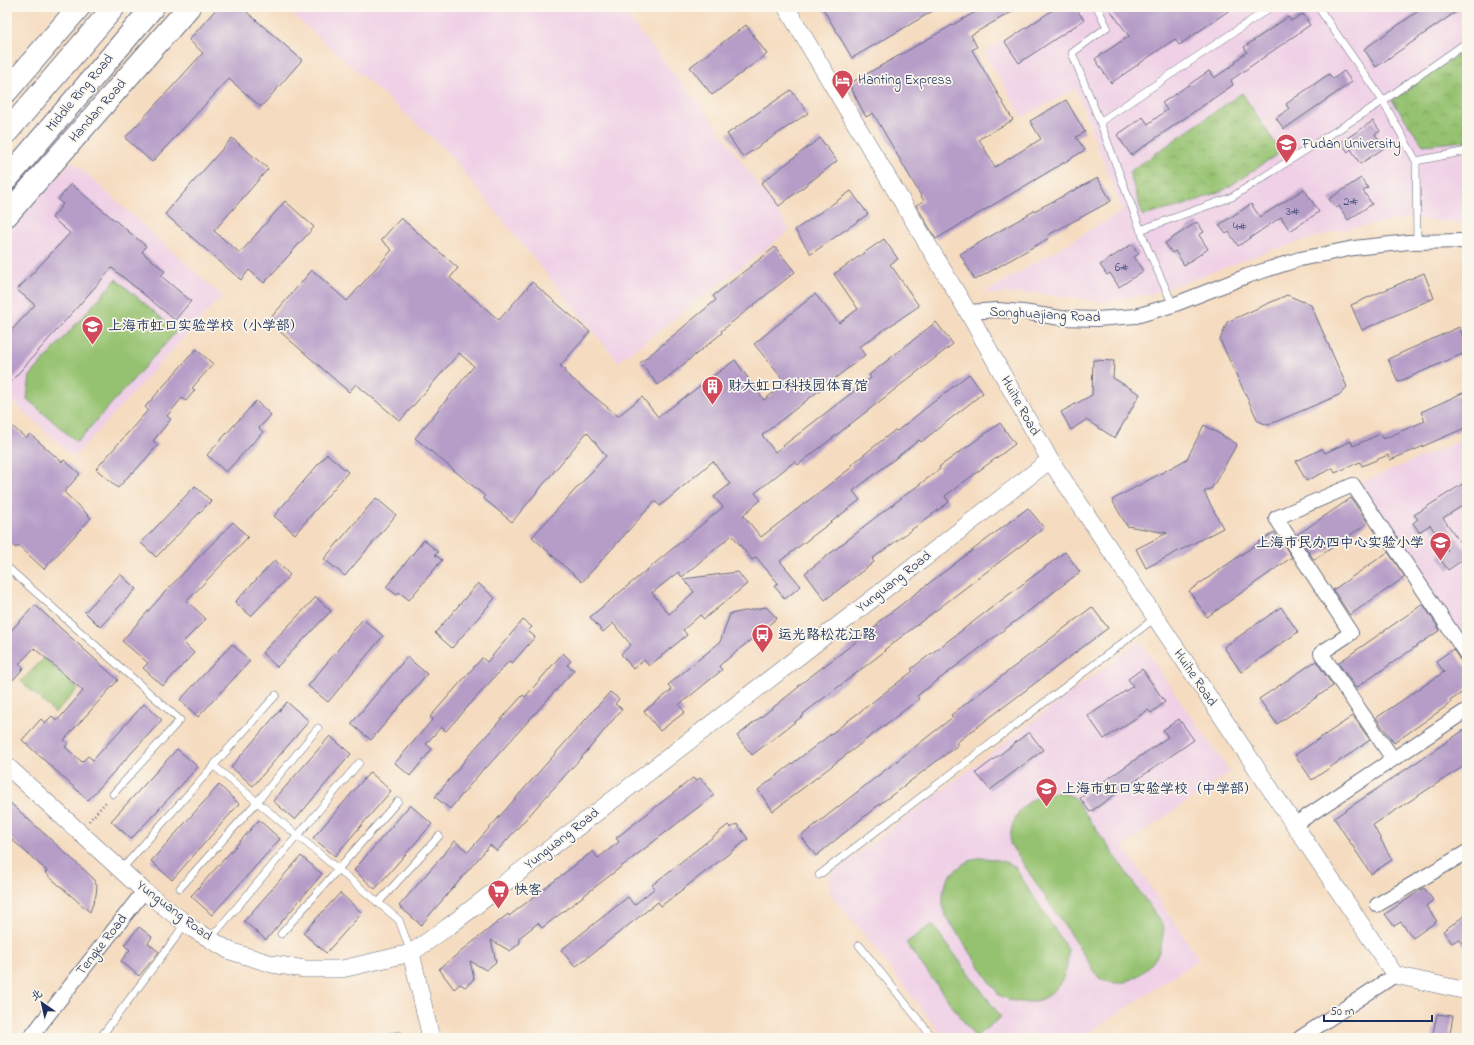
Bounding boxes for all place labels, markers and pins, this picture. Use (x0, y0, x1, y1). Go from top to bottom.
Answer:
hotel icon: Hanting Express (830, 67, 856, 100)
place label: Hanting Express (858, 70, 952, 92)
school or university icon: Fudan University (1273, 131, 1299, 164)
place label: Fudan University (1301, 134, 1401, 156)
school or university icon: 上海市虹口实验学校（小学部） (79, 313, 105, 346)
place label: 上海市虹口实验学校（小学部） (108, 316, 304, 337)
building icon: 财大虹口科技园体育馆 (700, 373, 726, 406)
place label: 财大虹口科技园体育馆 (728, 376, 868, 397)
school or university icon: 上海市民办四中心实验小学 (1427, 530, 1453, 563)
place label: 上海市民办四中心实验小学 (1256, 533, 1424, 554)
bus stop icon: 运光路松花江路 (750, 622, 776, 655)
place label: 运光路松花江路 (778, 625, 876, 646)
school or university icon: 上海市虹口实验学校（中学部） (1034, 776, 1060, 809)
place label: 上海市虹口实验学校（中学部） (1062, 779, 1258, 800)
supermarket icon: 快客 (486, 877, 512, 910)
place label: 快客 (514, 880, 542, 901)

